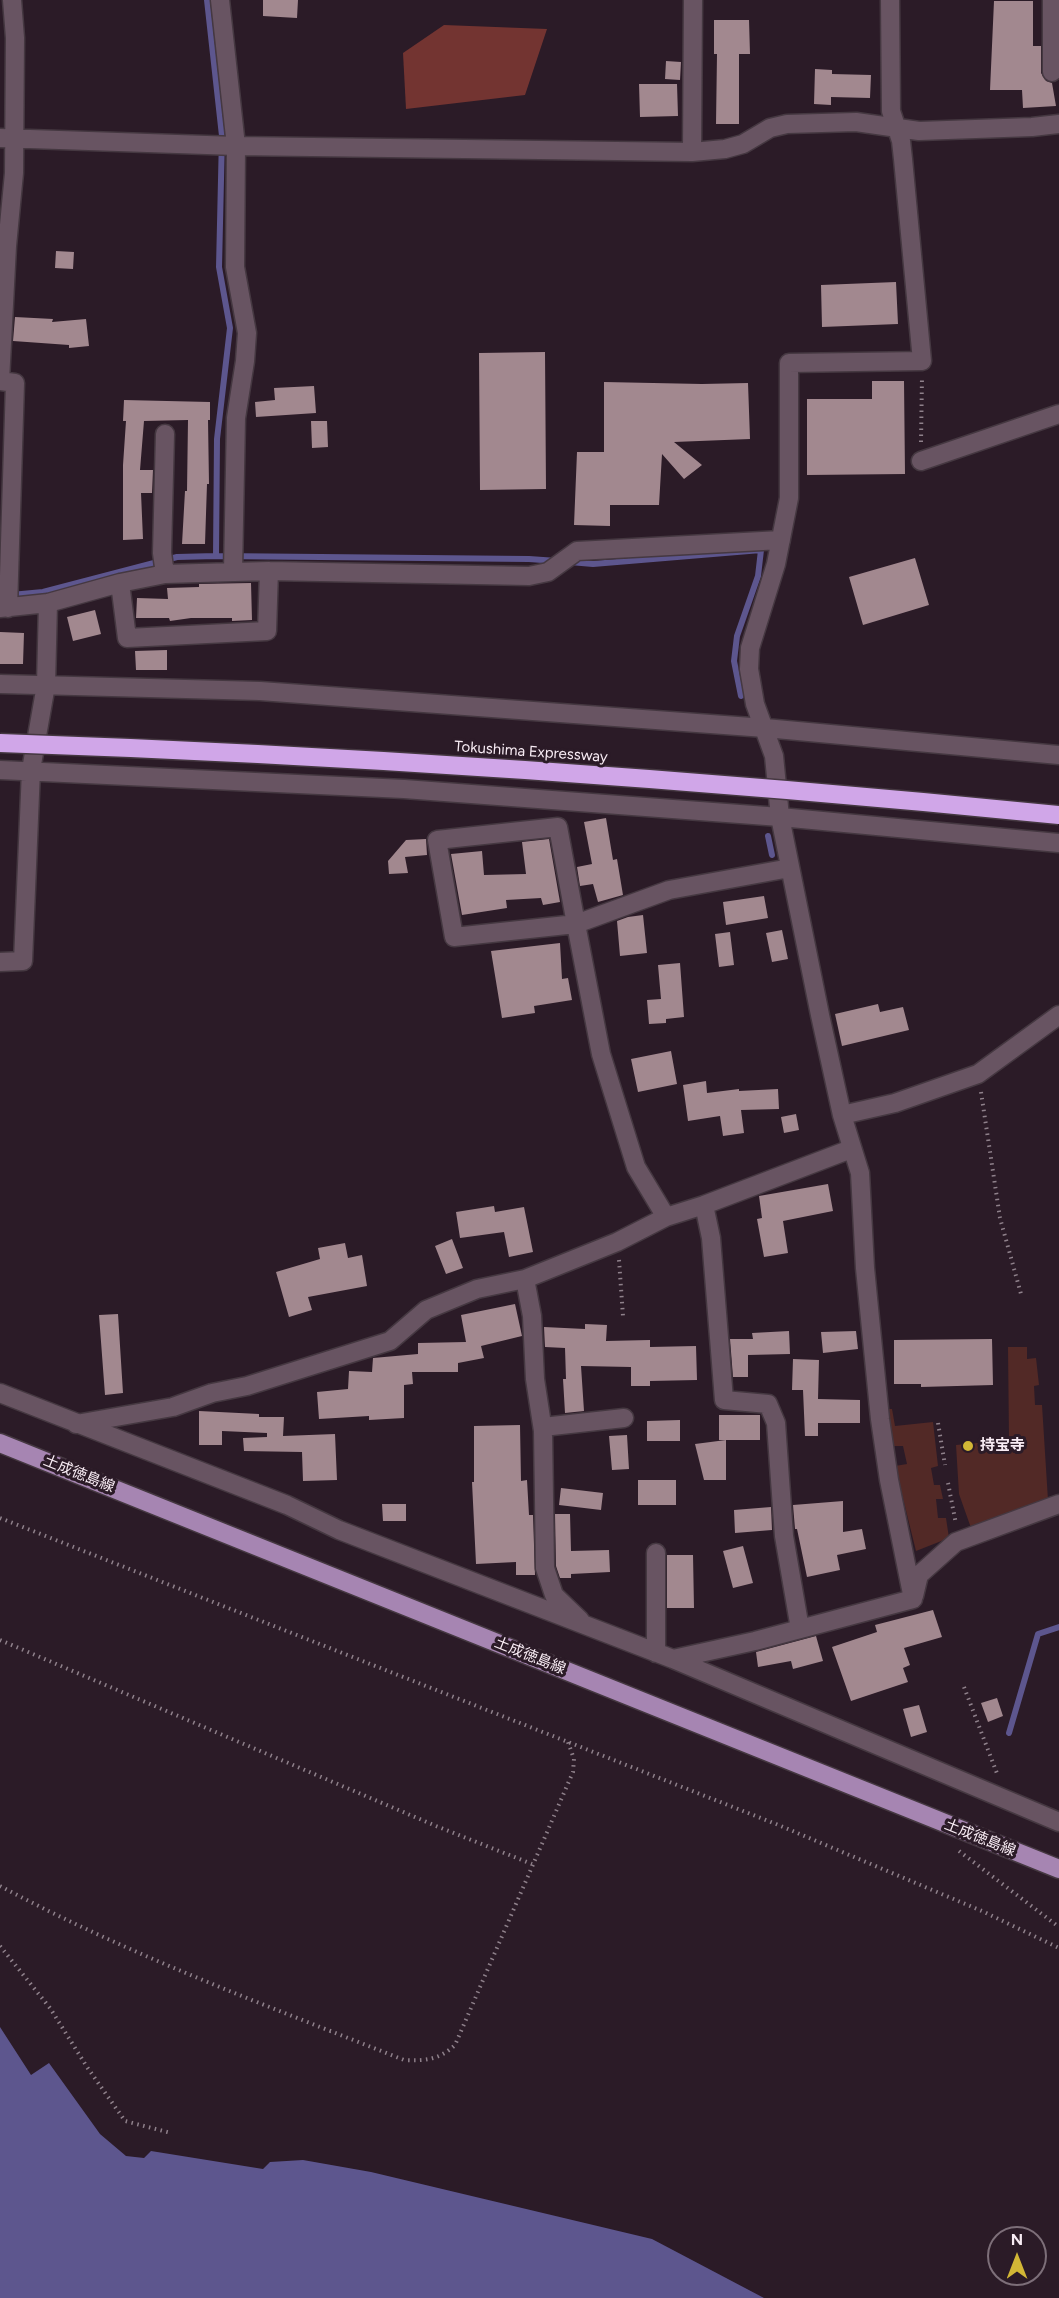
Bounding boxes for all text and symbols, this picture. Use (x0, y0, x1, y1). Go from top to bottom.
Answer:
street label: Tokushima Expressway (454, 738, 608, 766)
place label: 持宝寺 (980, 1437, 1025, 1455)
marker: 持宝寺 (961, 1439, 975, 1453)
street label: 土成徳島線 (41, 1452, 117, 1496)
street label: 土成徳島線 (492, 1634, 568, 1678)
street label: 土成徳島線 (942, 1816, 1018, 1860)
north arrow (987, 2226, 1047, 2286)
text: N (1011, 2230, 1023, 2249)

